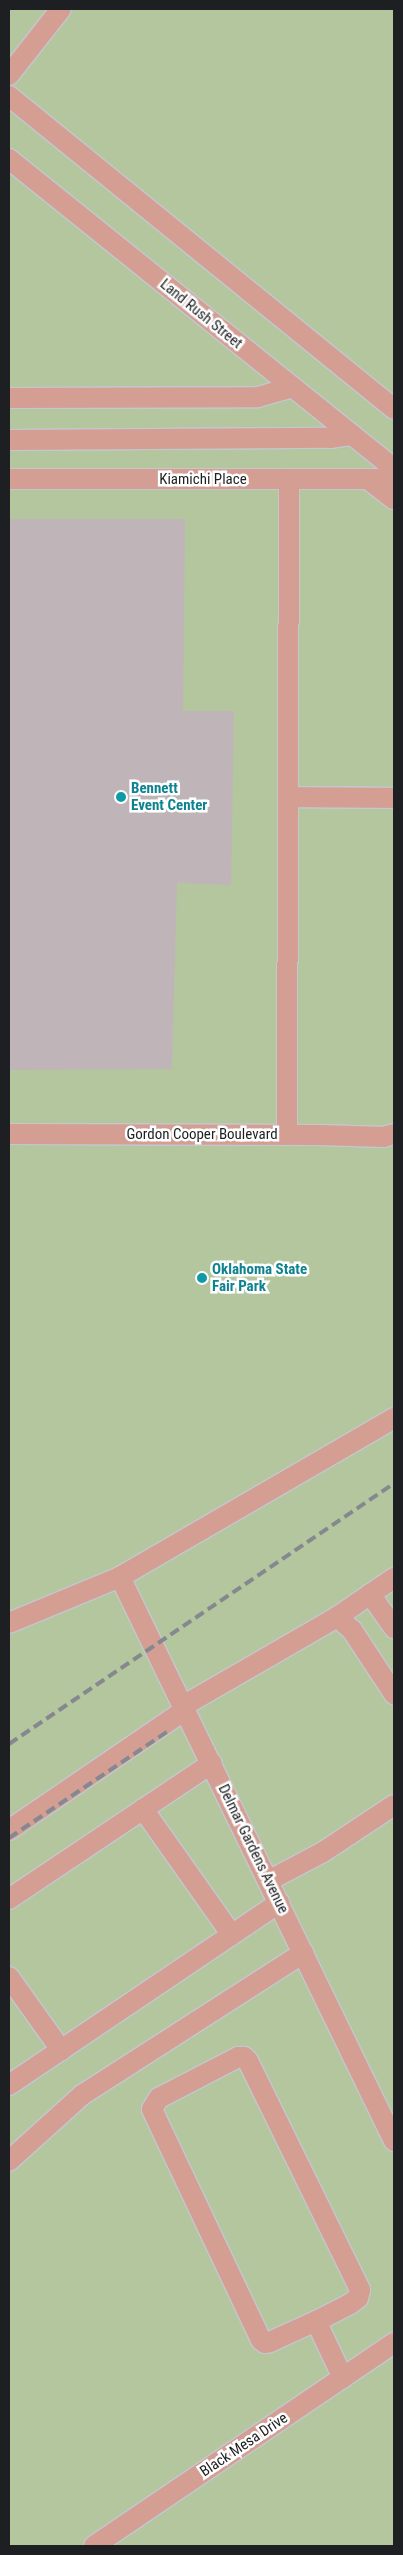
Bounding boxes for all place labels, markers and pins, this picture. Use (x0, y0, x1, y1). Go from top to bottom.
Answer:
place label: Bennett Event Center (131, 779, 207, 814)
marker: Bennett Event Center (115, 791, 127, 803)
place label: Oklahoma State Fair Park (212, 1260, 307, 1295)
marker: Oklahoma State Fair Park (196, 1272, 208, 1284)

